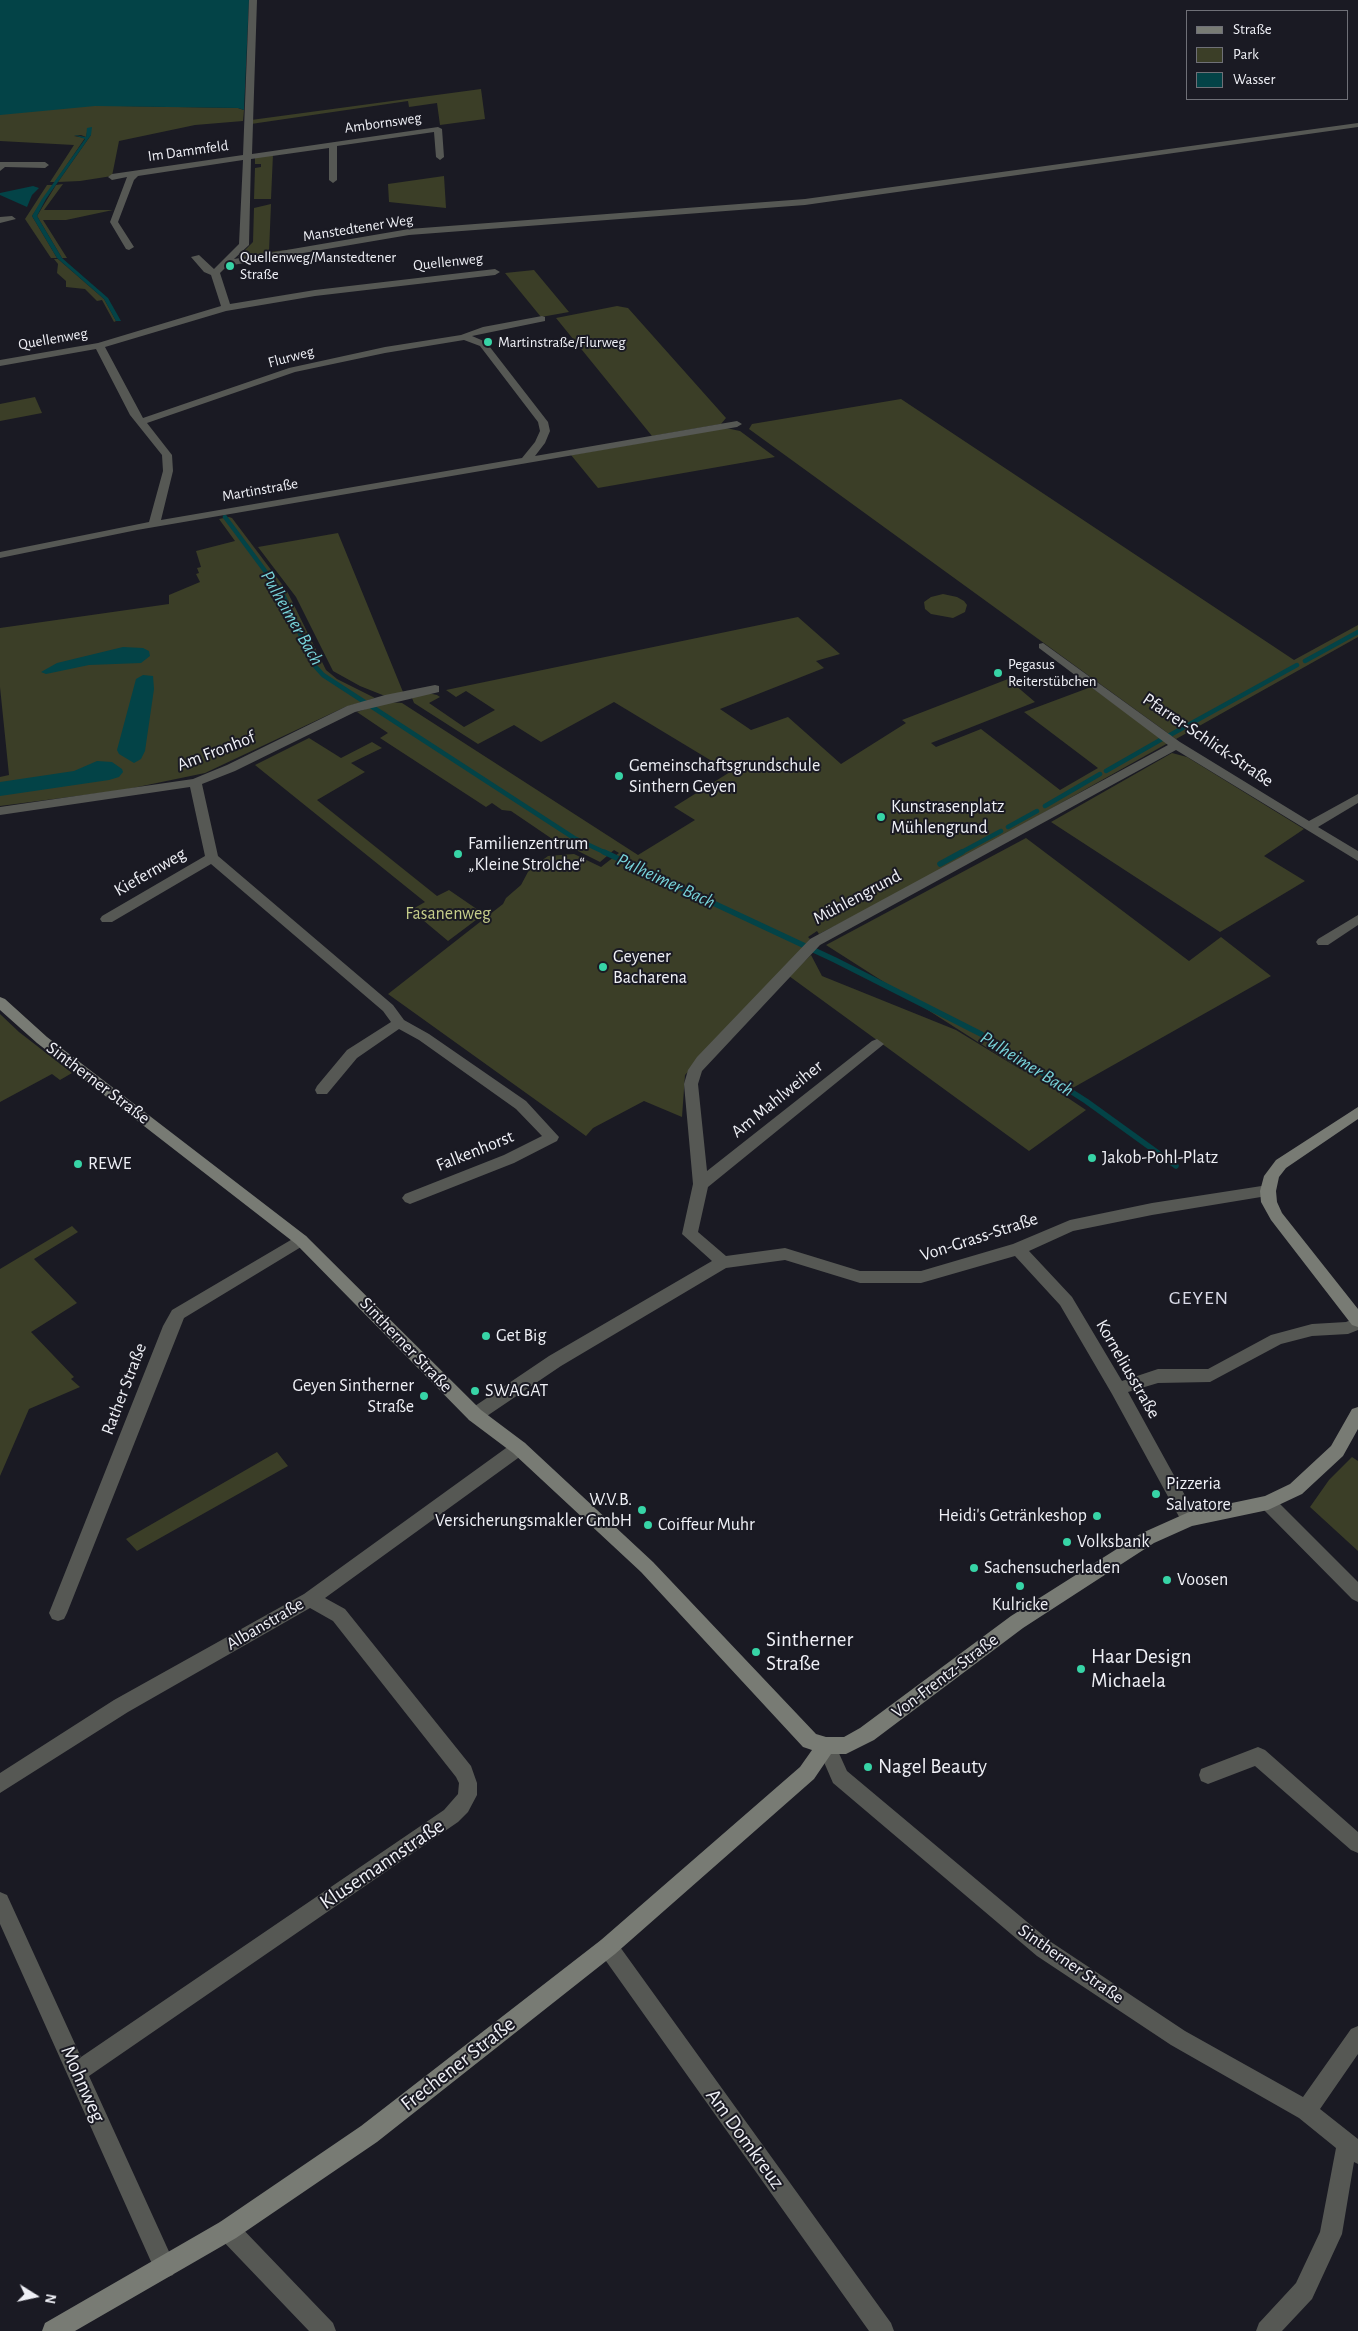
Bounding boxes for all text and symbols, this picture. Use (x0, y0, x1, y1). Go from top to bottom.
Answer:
legend (1186, 10, 1348, 100)
text: Straße (1233, 22, 1272, 37)
text: Park (1233, 47, 1259, 62)
text: Wasser (1233, 72, 1275, 87)
street label: Ambornsweg (343, 109, 423, 137)
street label: Im Dammfeld (147, 136, 229, 166)
street label: Manstedtener Weg (302, 210, 414, 246)
place label: Quellenweg/Manstedtener Straße (240, 248, 396, 283)
street label: Quellenweg (412, 249, 484, 275)
marker: Quellenweg/Manstedtener Straße (224, 260, 236, 272)
street label: Quellenweg (17, 324, 89, 354)
place label: Martinstraße/Flurweg (498, 333, 626, 351)
marker: Martinstraße/Flurweg (482, 336, 494, 348)
street label: Flurweg (266, 342, 316, 372)
street label: Martinstraße (221, 474, 299, 506)
water label: Pulheimer Bach (256, 566, 328, 670)
place label: Pegasus Reiterstübchen (1008, 655, 1097, 690)
marker: Pegasus Reiterstübchen (992, 667, 1004, 679)
street label: Pfarrer-Schlick-Straße (1138, 688, 1278, 792)
street label: Am Fronhof (174, 726, 258, 776)
place label: Gemeinschaftsgrundschule Sinthern Geyen (629, 755, 820, 798)
marker: Gemeinschaftsgrundschule Sinthern Geyen (613, 770, 625, 782)
place label: Kunstrasenplatz Mühlengrund (891, 796, 1005, 839)
marker: Kunstrasenplatz Mühlengrund (875, 811, 887, 823)
place label: Familienzentrum „Kleine Strolche“ (468, 833, 588, 876)
street label: Kiefernweg (110, 843, 190, 901)
marker: Familienzentrum „Kleine Strolche“ (452, 848, 464, 860)
water label: Pulheimer Bach (613, 848, 719, 914)
street label: Mühlengrund (809, 865, 905, 929)
park label: Fasanenweg (405, 903, 491, 925)
place label: Geyener Bacharena (613, 946, 687, 989)
marker: Geyener Bacharena (597, 961, 609, 973)
water label: Pulheimer Bach (976, 1026, 1078, 1102)
street label: Sintherner Straße (42, 1037, 154, 1129)
street label: Am Mahlweiher (727, 1055, 827, 1143)
street label: Falkenhorst (433, 1126, 517, 1176)
place label: Jakob-Pohl-Platz (1102, 1147, 1218, 1169)
marker: Jakob-Pohl-Platz (1086, 1152, 1098, 1164)
place label: REWE (88, 1153, 131, 1175)
marker: REWE (72, 1158, 84, 1170)
street label: Von-Grass-Straße (917, 1208, 1041, 1266)
district label: GEYEN (1168, 1286, 1230, 1310)
street label: Sintherner Straße (355, 1293, 457, 1397)
street label: Korneliusstraße (1091, 1316, 1165, 1422)
place label: Get Big (496, 1325, 546, 1347)
marker: Get Big (480, 1330, 492, 1342)
street label: Rather Straße (97, 1340, 151, 1438)
place label: Geyen Sintherner Straße (293, 1375, 414, 1418)
place label: SWAGAT (485, 1380, 548, 1402)
marker: SWAGAT (469, 1385, 481, 1397)
marker: Geyen Sintherner Straße (418, 1390, 430, 1402)
place label: Pizzeria Salvatore (1166, 1473, 1231, 1516)
marker: Pizzeria Salvatore (1150, 1488, 1162, 1500)
place label: W.V.B. Versicherungsmakler GmbH (435, 1489, 632, 1532)
marker: W.V.B. Versicherungsmakler GmbH (636, 1504, 648, 1516)
place label: Heidi's Getränkeshop (938, 1505, 1087, 1527)
marker: Heidi's Getränkeshop (1091, 1510, 1103, 1522)
place label: Coiffeur Muhr (658, 1514, 755, 1536)
marker: Coiffeur Muhr (642, 1519, 654, 1531)
place label: Volksbank (1077, 1531, 1149, 1553)
marker: Volksbank (1061, 1536, 1073, 1548)
place label: Sachensucherladen (984, 1557, 1120, 1579)
marker: Sachensucherladen (968, 1562, 980, 1574)
place label: Voosen (1177, 1569, 1228, 1591)
marker: Voosen (1161, 1574, 1173, 1586)
marker: Kulricke (1014, 1580, 1026, 1592)
street label: Albanstraße (222, 1593, 308, 1655)
place label: Kulricke (992, 1594, 1048, 1616)
place label: Sintherner Straße (766, 1627, 853, 1677)
street label: Von-Frentz-Straße (887, 1629, 1003, 1723)
place label: Haar Design Michaela (1091, 1644, 1192, 1694)
marker: Sintherner Straße (750, 1646, 762, 1658)
marker: Haar Design Michaela (1075, 1663, 1087, 1675)
place label: Nagel Beauty (878, 1754, 987, 1780)
marker: Nagel Beauty (862, 1761, 874, 1773)
street label: Klusemannstraße (315, 1813, 449, 1915)
street label: Sintherner Straße (1014, 1920, 1128, 2008)
street label: Frechener Straße (396, 2011, 520, 2117)
street label: Mohnweg (55, 2042, 111, 2126)
street label: Am Domkreuz (700, 2084, 790, 2194)
north arrow (10, 2271, 60, 2321)
text: N (42, 2293, 58, 2305)

